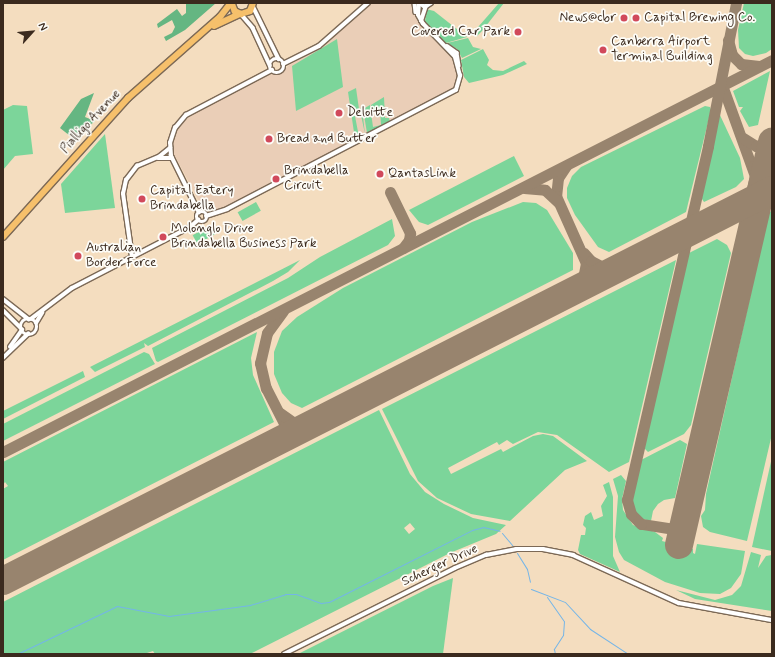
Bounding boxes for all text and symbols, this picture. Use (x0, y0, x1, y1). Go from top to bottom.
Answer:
place label: News@cbr (559, 10, 616, 26)
place label: Capital Brewing Co. (644, 10, 755, 26)
north arrow (12, 12, 52, 52)
marker: News@cbr (619, 13, 629, 23)
marker: Capital Brewing Co. (631, 13, 641, 23)
text: N (35, 20, 51, 33)
place label: Covered Car Park (412, 24, 510, 40)
marker: Covered Car Park (513, 27, 523, 37)
place label: Canberra Airport Terminal Building (611, 35, 710, 66)
marker: Canberra Airport Terminal Building (598, 45, 608, 55)
street label: Pialligo Avenue (57, 86, 125, 158)
place label: Deloitte (347, 105, 393, 121)
marker: Deloitte (334, 108, 344, 118)
place label: Bread and Butter (277, 131, 375, 147)
marker: Bread and Butter (264, 134, 274, 144)
place label: Brindabella Circuit (284, 164, 349, 195)
place label: QantasLink (388, 166, 456, 182)
marker: QantasLink (375, 169, 385, 179)
marker: Brindabella Circuit (271, 174, 281, 184)
place label: Capital Eatery Brindabella (150, 184, 233, 215)
marker: Capital Eatery Brindabella (137, 194, 147, 204)
place label: Molonglo Drive Brindabella Business Park (171, 222, 320, 253)
marker: Molonglo Drive Brindabella Business Park (158, 232, 168, 242)
place label: Australian Border Force (86, 241, 155, 272)
marker: Australian Border Force (73, 251, 83, 261)
street label: Scherger Drive (400, 542, 480, 590)

